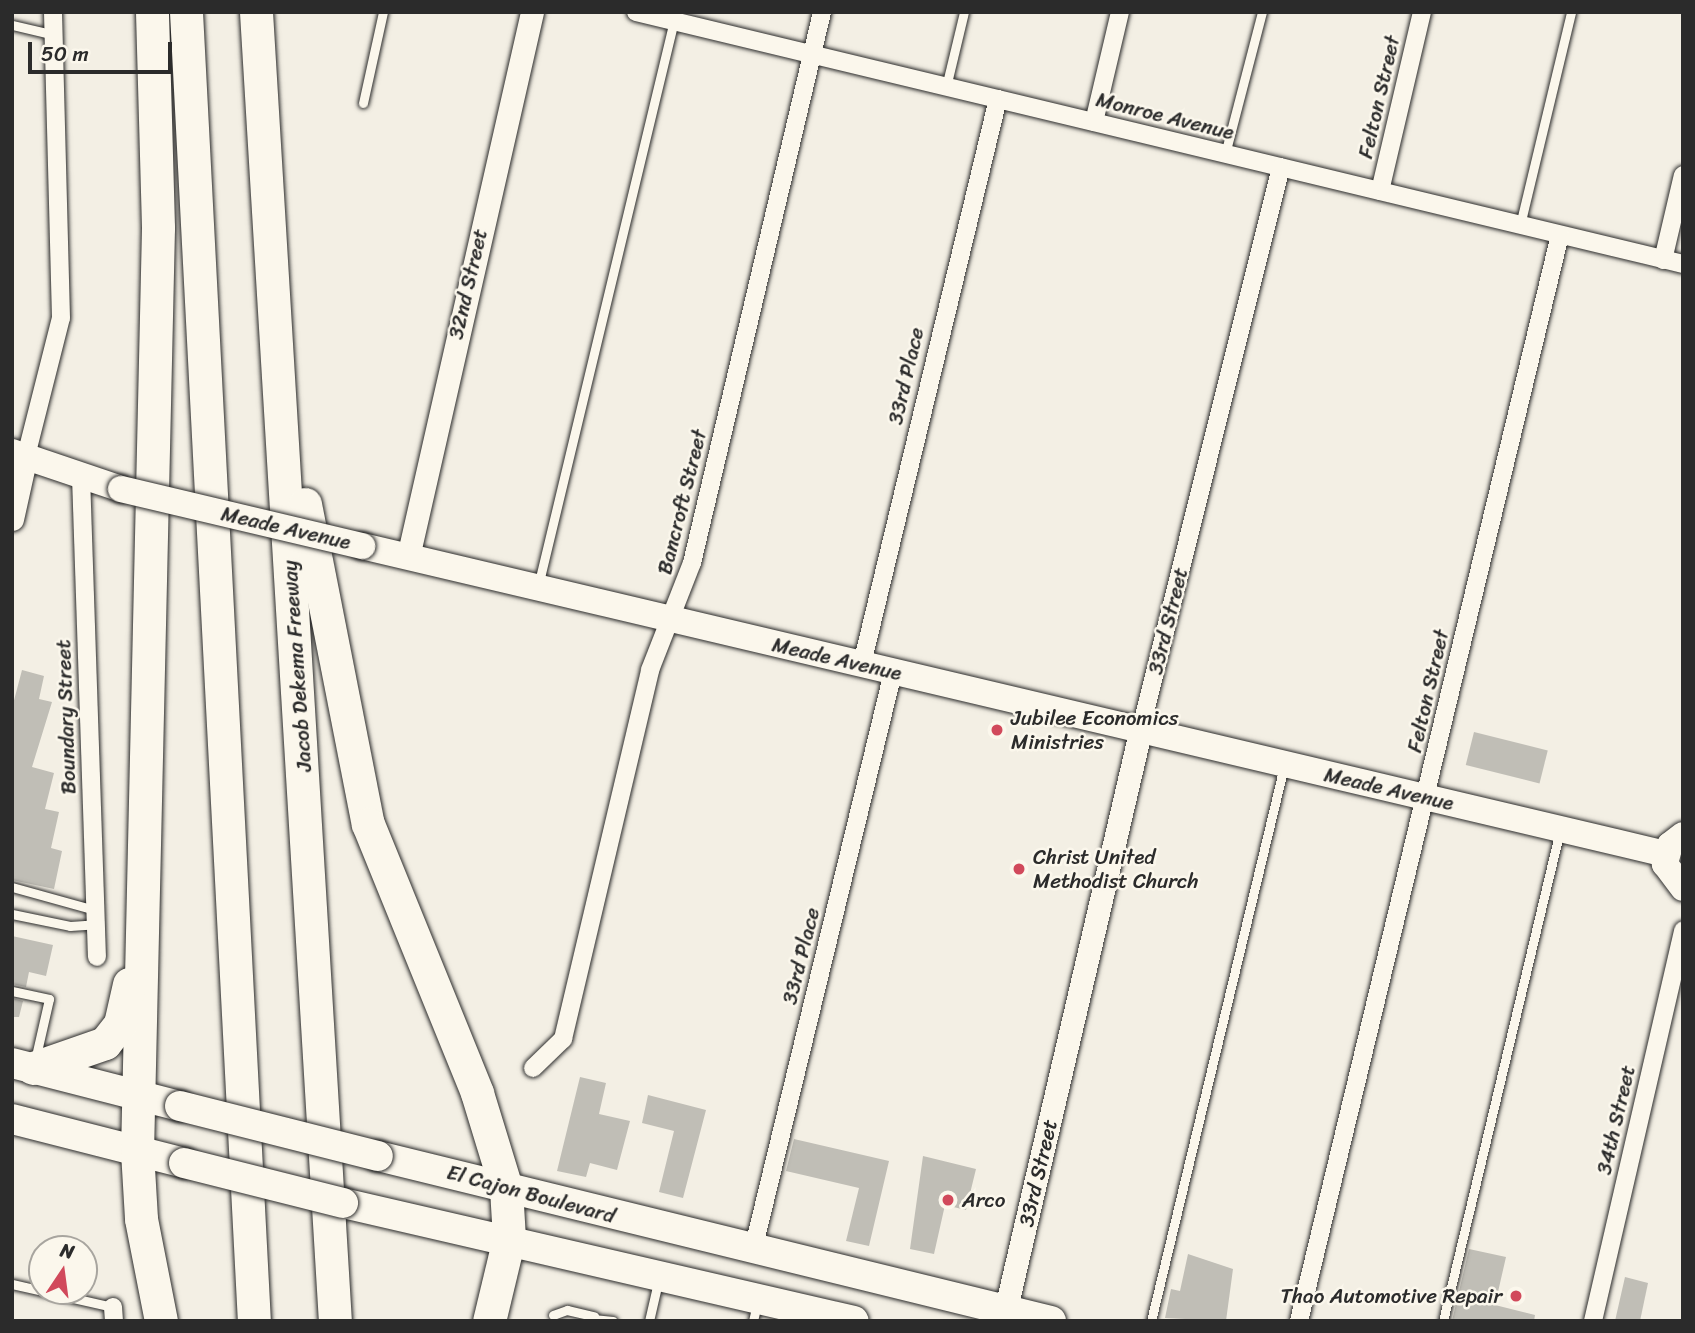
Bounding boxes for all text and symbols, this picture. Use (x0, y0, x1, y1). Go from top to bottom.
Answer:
scale bar (32, 28, 175, 72)
street label: Felton Street (1353, 33, 1405, 161)
text: 50 m (41, 35, 89, 73)
street label: Monroe Avenue (1094, 87, 1236, 145)
street label: 32nd Street (443, 226, 493, 342)
street label: 33rd Place (883, 325, 929, 427)
street label: Bancroft Street (652, 427, 712, 577)
street label: Meade Avenue (219, 501, 353, 555)
street label: Jacob Dekema Freeway (277, 559, 317, 773)
street label: 33rd Street (1143, 565, 1193, 677)
street label: Felton Street (1402, 627, 1454, 755)
street label: Meade Avenue (770, 632, 904, 686)
street label: Boundary Street (51, 640, 81, 794)
place label: Jubilee Economics Ministries (1011, 705, 1179, 755)
marker: Jubilee Economics Ministries (989, 722, 1005, 738)
street label: Meade Avenue (1322, 762, 1456, 816)
place label: Christ United Methodist Church (1033, 844, 1198, 894)
marker: Christ United Methodist Church (1011, 861, 1027, 877)
street label: 33rd Place (777, 905, 825, 1007)
street label: 34th Street (1591, 1063, 1641, 1177)
street label: 33rd Street (1013, 1117, 1063, 1229)
street label: El Cajon Boulevard (445, 1160, 617, 1228)
place label: Arco (962, 1187, 1006, 1213)
marker: Arco (940, 1192, 956, 1208)
text: N (57, 1233, 78, 1269)
north arrow (28, 1235, 98, 1305)
place label: Thao Automotive Repair (1281, 1283, 1502, 1309)
marker: Thao Automotive Repair (1508, 1288, 1524, 1304)

